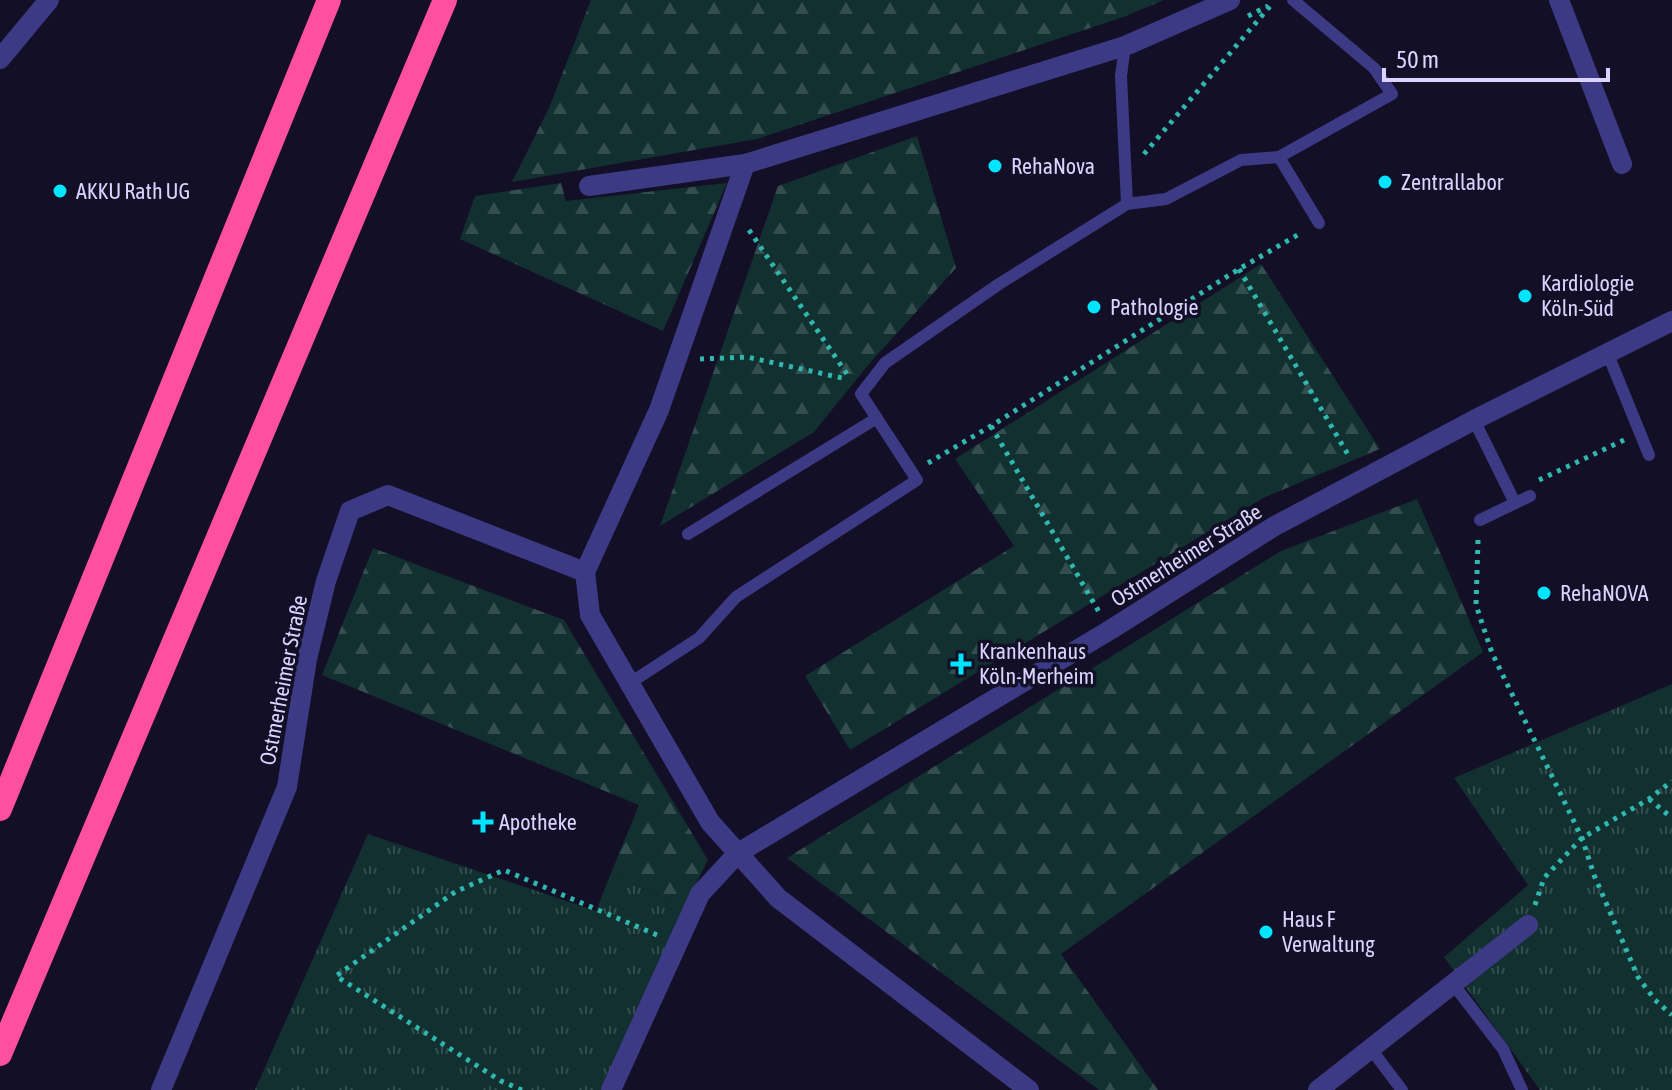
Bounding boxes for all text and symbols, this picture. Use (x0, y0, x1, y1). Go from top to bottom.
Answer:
scale bar (1384, 32, 1608, 82)
text: 50 m (1396, 46, 1439, 73)
place label: RehaNova (1011, 153, 1095, 179)
marker: RehaNova (986, 157, 1004, 175)
place label: Zentrallabor (1401, 169, 1504, 195)
marker: Zentrallabor (1376, 173, 1394, 191)
place label: AKKU Rath UG (76, 178, 190, 204)
marker: AKKU Rath UG (51, 182, 69, 200)
place label: Kardiologie Köln-Süd (1541, 270, 1634, 321)
marker: Kardiologie Köln-Süd (1516, 287, 1534, 305)
place label: Pathologie (1110, 294, 1198, 320)
marker: Pathologie (1085, 298, 1103, 316)
street label: Ostmerheimer Straße (1106, 498, 1266, 612)
place label: RehaNOVA (1560, 580, 1649, 606)
marker: RehaNOVA (1535, 584, 1553, 602)
street label: Ostmerheimer Straße (254, 593, 312, 767)
place label: Krankenhaus Köln-Merheim (979, 638, 1094, 689)
marker: Krankenhaus Köln-Merheim (950, 653, 972, 675)
place label: Apotheke (499, 809, 577, 835)
marker: Apotheke (474, 813, 492, 831)
place label: Haus F Verwaltung (1282, 906, 1375, 957)
marker: Haus F Verwaltung (1257, 923, 1275, 941)

